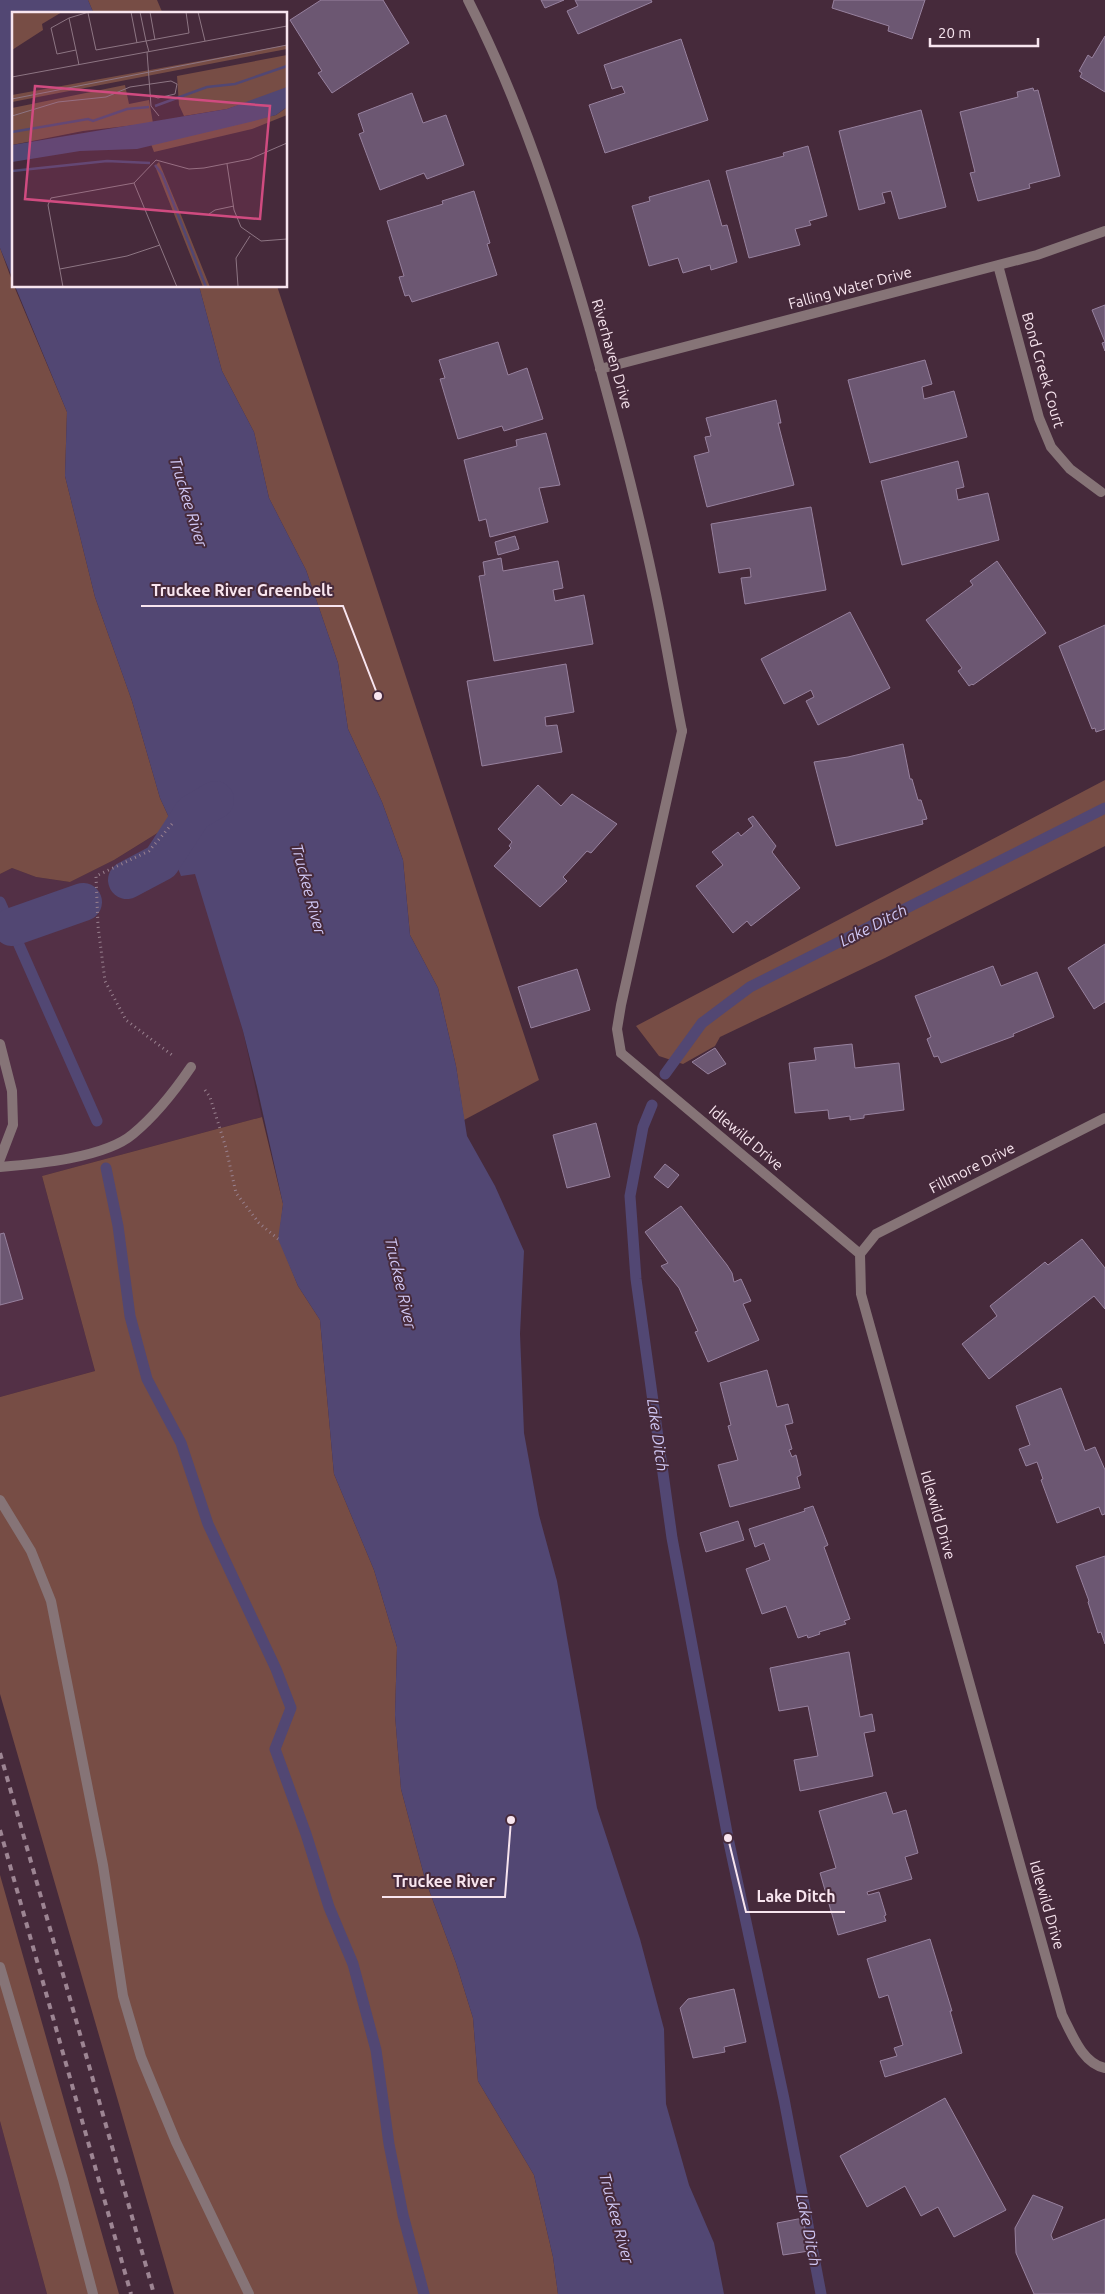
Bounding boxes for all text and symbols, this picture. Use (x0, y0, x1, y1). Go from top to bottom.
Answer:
inset map (12, 12, 288, 288)
scale bar (930, 15, 1038, 47)
text: 20 m (938, 24, 971, 41)
street label: Falling Water Drive (786, 263, 913, 312)
street label: Riverhaven Drive (589, 297, 636, 411)
street label: Bond Creek Court (1019, 310, 1068, 430)
water label: Truckee River (167, 455, 212, 550)
callout: Truckee River Greenbelt (141, 575, 343, 606)
text: Truckee River Greenbelt (151, 581, 333, 599)
water label: Truckee River (288, 842, 330, 937)
water label: Lake Ditch (836, 900, 910, 950)
street label: Idlewild Drive (706, 1102, 787, 1174)
street label: Fillmore Drive (926, 1139, 1017, 1196)
water label: Truckee River (382, 1235, 420, 1331)
water label: Lake Ditch (644, 1397, 672, 1473)
street label: Idlewild Drive (918, 1468, 959, 1561)
street label: Idlewild Drive (1027, 1858, 1068, 1951)
callout: Truckee River (382, 1866, 505, 1897)
text: Truckee River (393, 1872, 495, 1890)
callout: Lake Ditch (746, 1881, 845, 1912)
text: Lake Ditch (756, 1887, 836, 1905)
water label: Truckee River (596, 2171, 638, 2266)
water label: Lake Ditch (793, 2192, 825, 2268)

